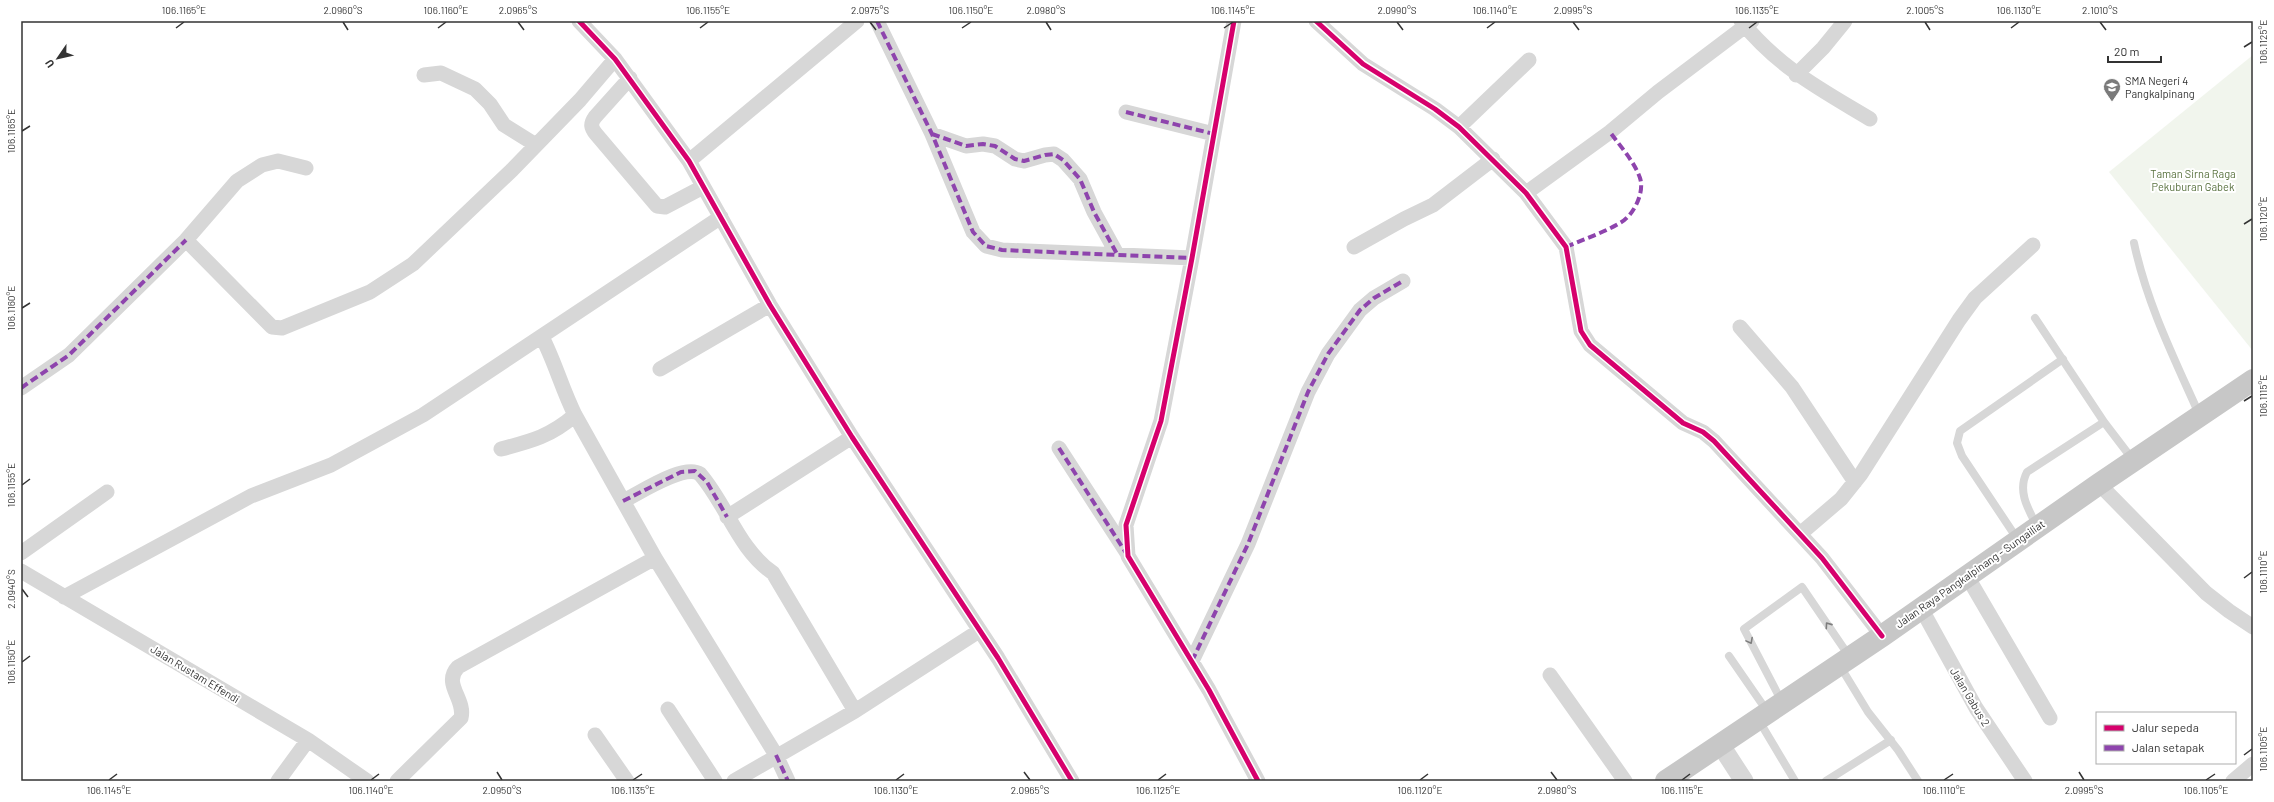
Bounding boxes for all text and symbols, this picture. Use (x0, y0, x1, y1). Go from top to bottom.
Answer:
text: 106.1165°E (162, 4, 206, 16)
text: 2.0960°S (323, 4, 363, 16)
text: 106.1160°E (424, 4, 468, 16)
text: 2.0965°S (499, 4, 537, 16)
text: 106.1155°E (686, 4, 730, 16)
text: 2.0975°S (851, 4, 889, 16)
text: 106.1150°E (949, 4, 993, 16)
text: 2.0980°S (1026, 4, 1066, 16)
text: 106.1145°E (1211, 4, 1255, 16)
text: 2.0990°S (1377, 4, 1417, 16)
text: 106.1140°E (1472, 4, 1518, 16)
text: 2.0995°S (1554, 4, 1592, 16)
text: 106.1135°E (1735, 4, 1779, 16)
text: 2.1005°S (1906, 4, 1944, 16)
text: 106.1130°E (1997, 4, 2041, 16)
text: 2.1010°S (2082, 4, 2118, 16)
text: 106.1125°E (2257, 20, 2269, 64)
north arrow (38, 38, 78, 78)
scale bar (2108, 38, 2161, 64)
text: 20 m (2114, 44, 2140, 58)
text: U (42, 57, 57, 70)
place label: SMA Negeri 4 Pangkalpinang (2125, 74, 2195, 100)
school or university icon: SMA Negeri 4 Pangkalpinang (2102, 77, 2122, 102)
text: 106.1165°E (5, 109, 17, 153)
park label: Taman Sirna Raga Pekuburan Gabek (2150, 167, 2236, 193)
text: 106.1120°E (2257, 197, 2269, 241)
text: 106.1160°E (5, 286, 17, 330)
text: 106.1115°E (2257, 375, 2269, 417)
text: 106.1155°E (5, 463, 17, 507)
street label: Jalan Raya Pangkalpinang - Sungailiat (1893, 517, 2047, 630)
text: 106.1110°E (2257, 550, 2269, 594)
text: 2.0940°S (5, 569, 17, 609)
one-way arrow (1825, 622, 1832, 629)
one-way arrow (1745, 636, 1753, 644)
text: 106.1150°E (5, 640, 17, 684)
street label: Jalan Rustam Effendi (148, 642, 242, 705)
street label: Jalan Gabus 2 (1948, 665, 1993, 728)
legend (2096, 712, 2236, 764)
text: Jalur sepeda (2132, 720, 2199, 734)
text: 106.1105°E (2257, 727, 2269, 771)
text: Jalan setapak (2132, 740, 2204, 754)
text: 106.1145°E (87, 784, 131, 796)
text: 106.1140°E (348, 784, 394, 796)
text: 2.0950°S (482, 784, 522, 796)
text: 106.1135°E (611, 784, 655, 796)
text: 106.1130°E (874, 784, 918, 796)
text: 2.0965°S (1011, 784, 1049, 796)
text: 106.1125°E (1136, 784, 1180, 796)
text: 106.1120°E (1398, 784, 1442, 796)
text: 2.0980°S (1537, 784, 1577, 796)
text: 106.1115°E (1661, 784, 1703, 796)
text: 106.1110°E (1922, 784, 1966, 796)
text: 2.0995°S (2065, 784, 2103, 796)
text: 106.1105°E (2184, 784, 2228, 796)

